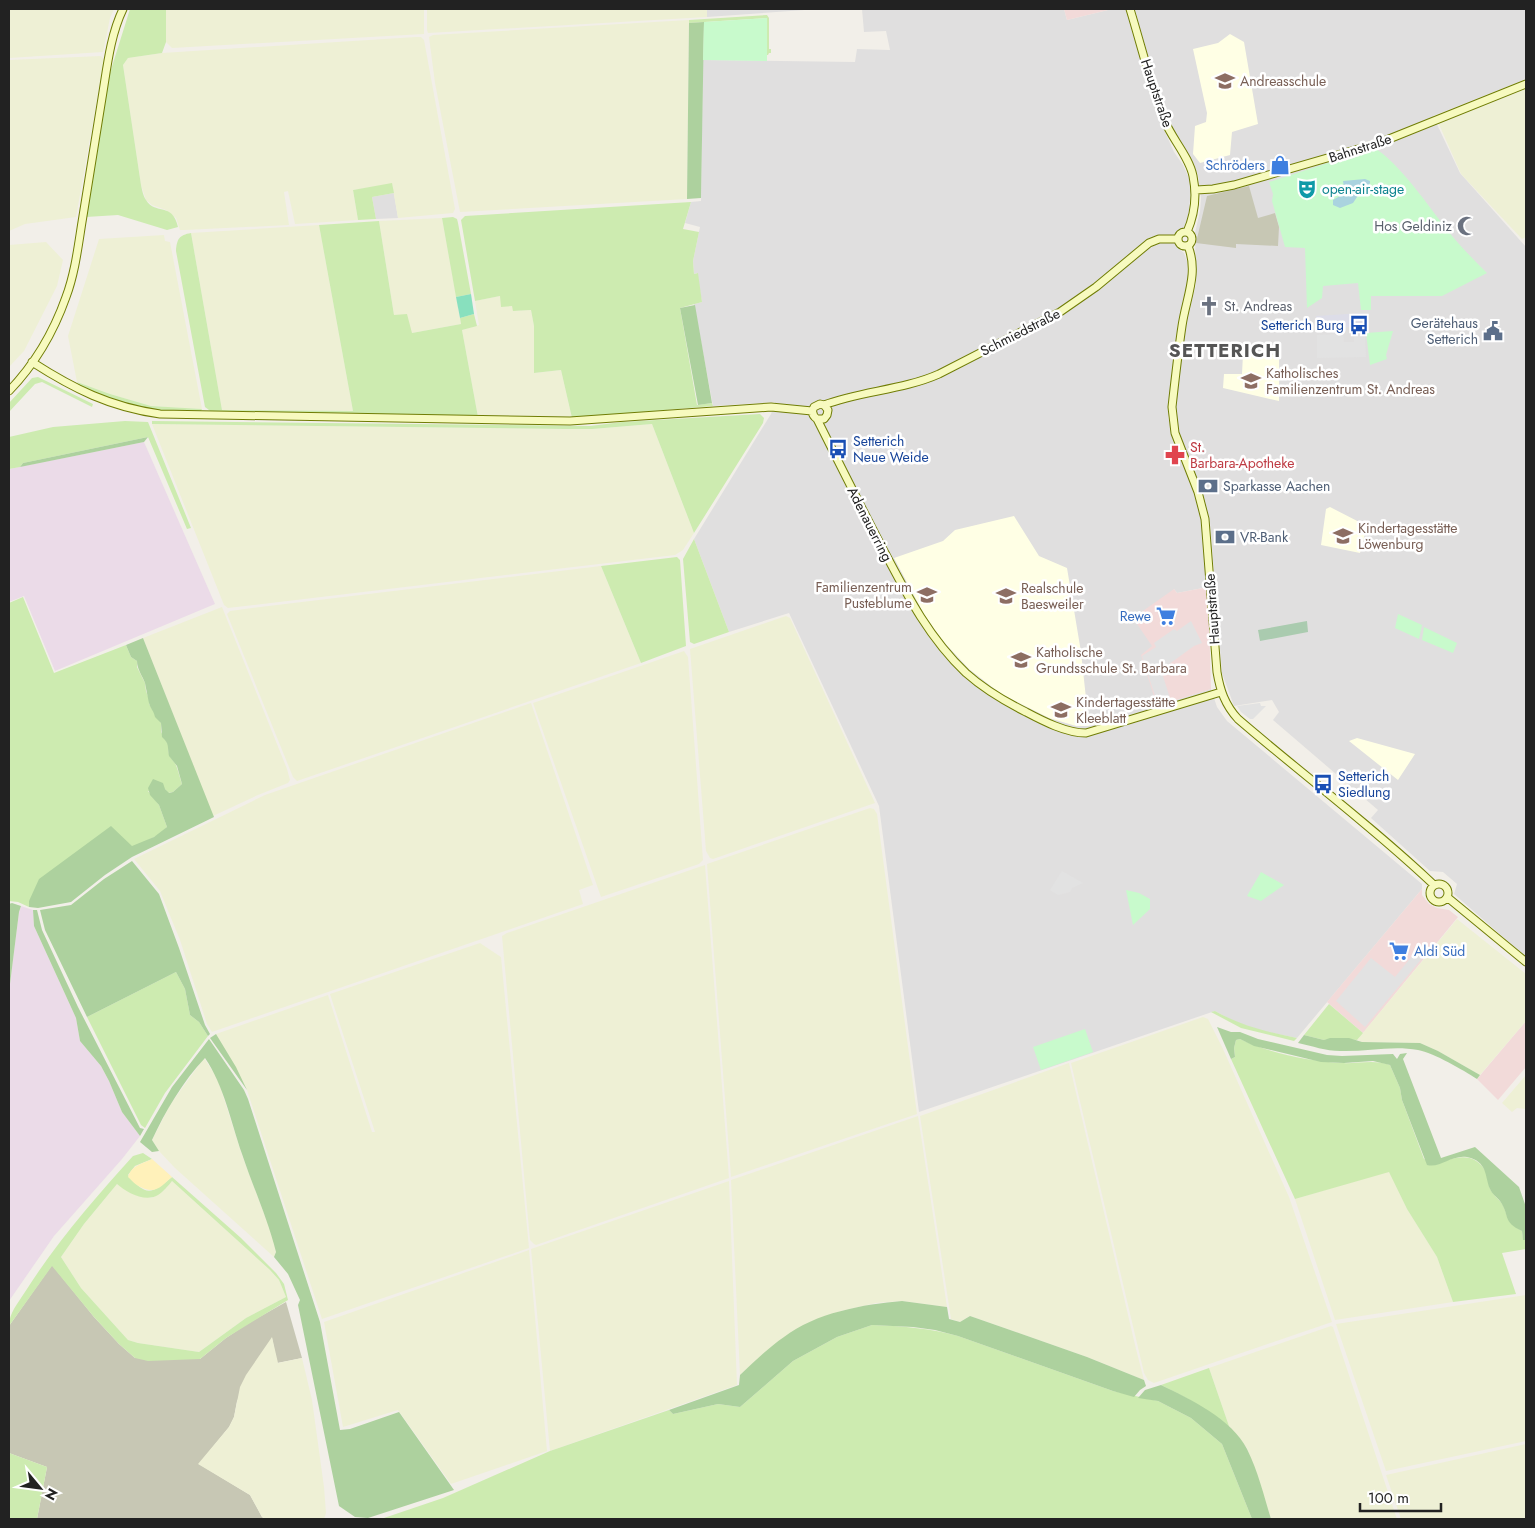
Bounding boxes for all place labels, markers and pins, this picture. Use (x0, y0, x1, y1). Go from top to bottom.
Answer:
school or university icon: Andreasschule (1214, 70, 1236, 92)
place label: Andreasschule (1240, 71, 1326, 91)
shop icon: Schröders (1269, 154, 1291, 176)
place label: Schröders (1205, 155, 1265, 175)
theatre icon: open-air-stage (1296, 178, 1318, 200)
place label: open-air-stage (1322, 179, 1404, 199)
mosque icon: Hos Geldiniz (1456, 215, 1478, 237)
place label: Hos Geldiniz (1374, 216, 1453, 236)
church icon: St. Andreas (1198, 295, 1220, 317)
place label: St. Andreas (1224, 296, 1293, 316)
place label: Gerätehaus Setterich (1411, 313, 1478, 349)
bus stop icon: Setterich Burg (1348, 314, 1370, 336)
place label: Setterich Burg (1261, 315, 1344, 335)
public building icon: Gerätehaus Setterich (1482, 320, 1504, 342)
place label: Katholisches Familienzentrum St. Andreas (1266, 363, 1435, 399)
school or university icon: Katholisches Familienzentrum St. Andreas (1240, 370, 1262, 392)
place label: Setterich Neue Weide (853, 431, 929, 467)
place label: St. Barbara-Apotheke (1190, 437, 1294, 473)
bus stop icon: Setterich Neue Weide (827, 438, 849, 460)
pharmacy icon: St. Barbara-Apotheke (1164, 444, 1186, 466)
bank icon: Sparkasse Aachen (1197, 475, 1219, 497)
place label: Sparkasse Aachen (1223, 476, 1330, 496)
place label: Kindertagesstätte Löwenburg (1358, 518, 1458, 554)
school or university icon: Kindertagesstätte Löwenburg (1332, 525, 1354, 547)
bank icon: VR-Bank (1214, 526, 1236, 548)
place label: VR-Bank (1240, 527, 1289, 547)
place label: Familienzentrum Pusteblume (815, 577, 912, 613)
place label: Realschule Baesweiler (1021, 578, 1084, 614)
school or university icon: Familienzentrum Pusteblume (916, 584, 938, 606)
school or university icon: Realschule Baesweiler (995, 585, 1017, 607)
supermarket icon: Rewe (1155, 605, 1177, 627)
place label: Rewe (1120, 606, 1151, 626)
place label: Katholische Grundsschule St. Barbara (1036, 642, 1187, 678)
school or university icon: Katholische Grundsschule St. Barbara (1010, 649, 1032, 671)
place label: Kindertagesstätte Kleeblatt (1076, 692, 1176, 728)
school or university icon: Kindertagesstätte Kleeblatt (1050, 699, 1072, 721)
place label: Setterich Siedlung (1338, 766, 1390, 802)
bus stop icon: Setterich Siedlung (1312, 773, 1334, 795)
supermarket icon: Aldi Süd (1388, 940, 1410, 962)
place label: Aldi Süd (1414, 941, 1465, 961)

